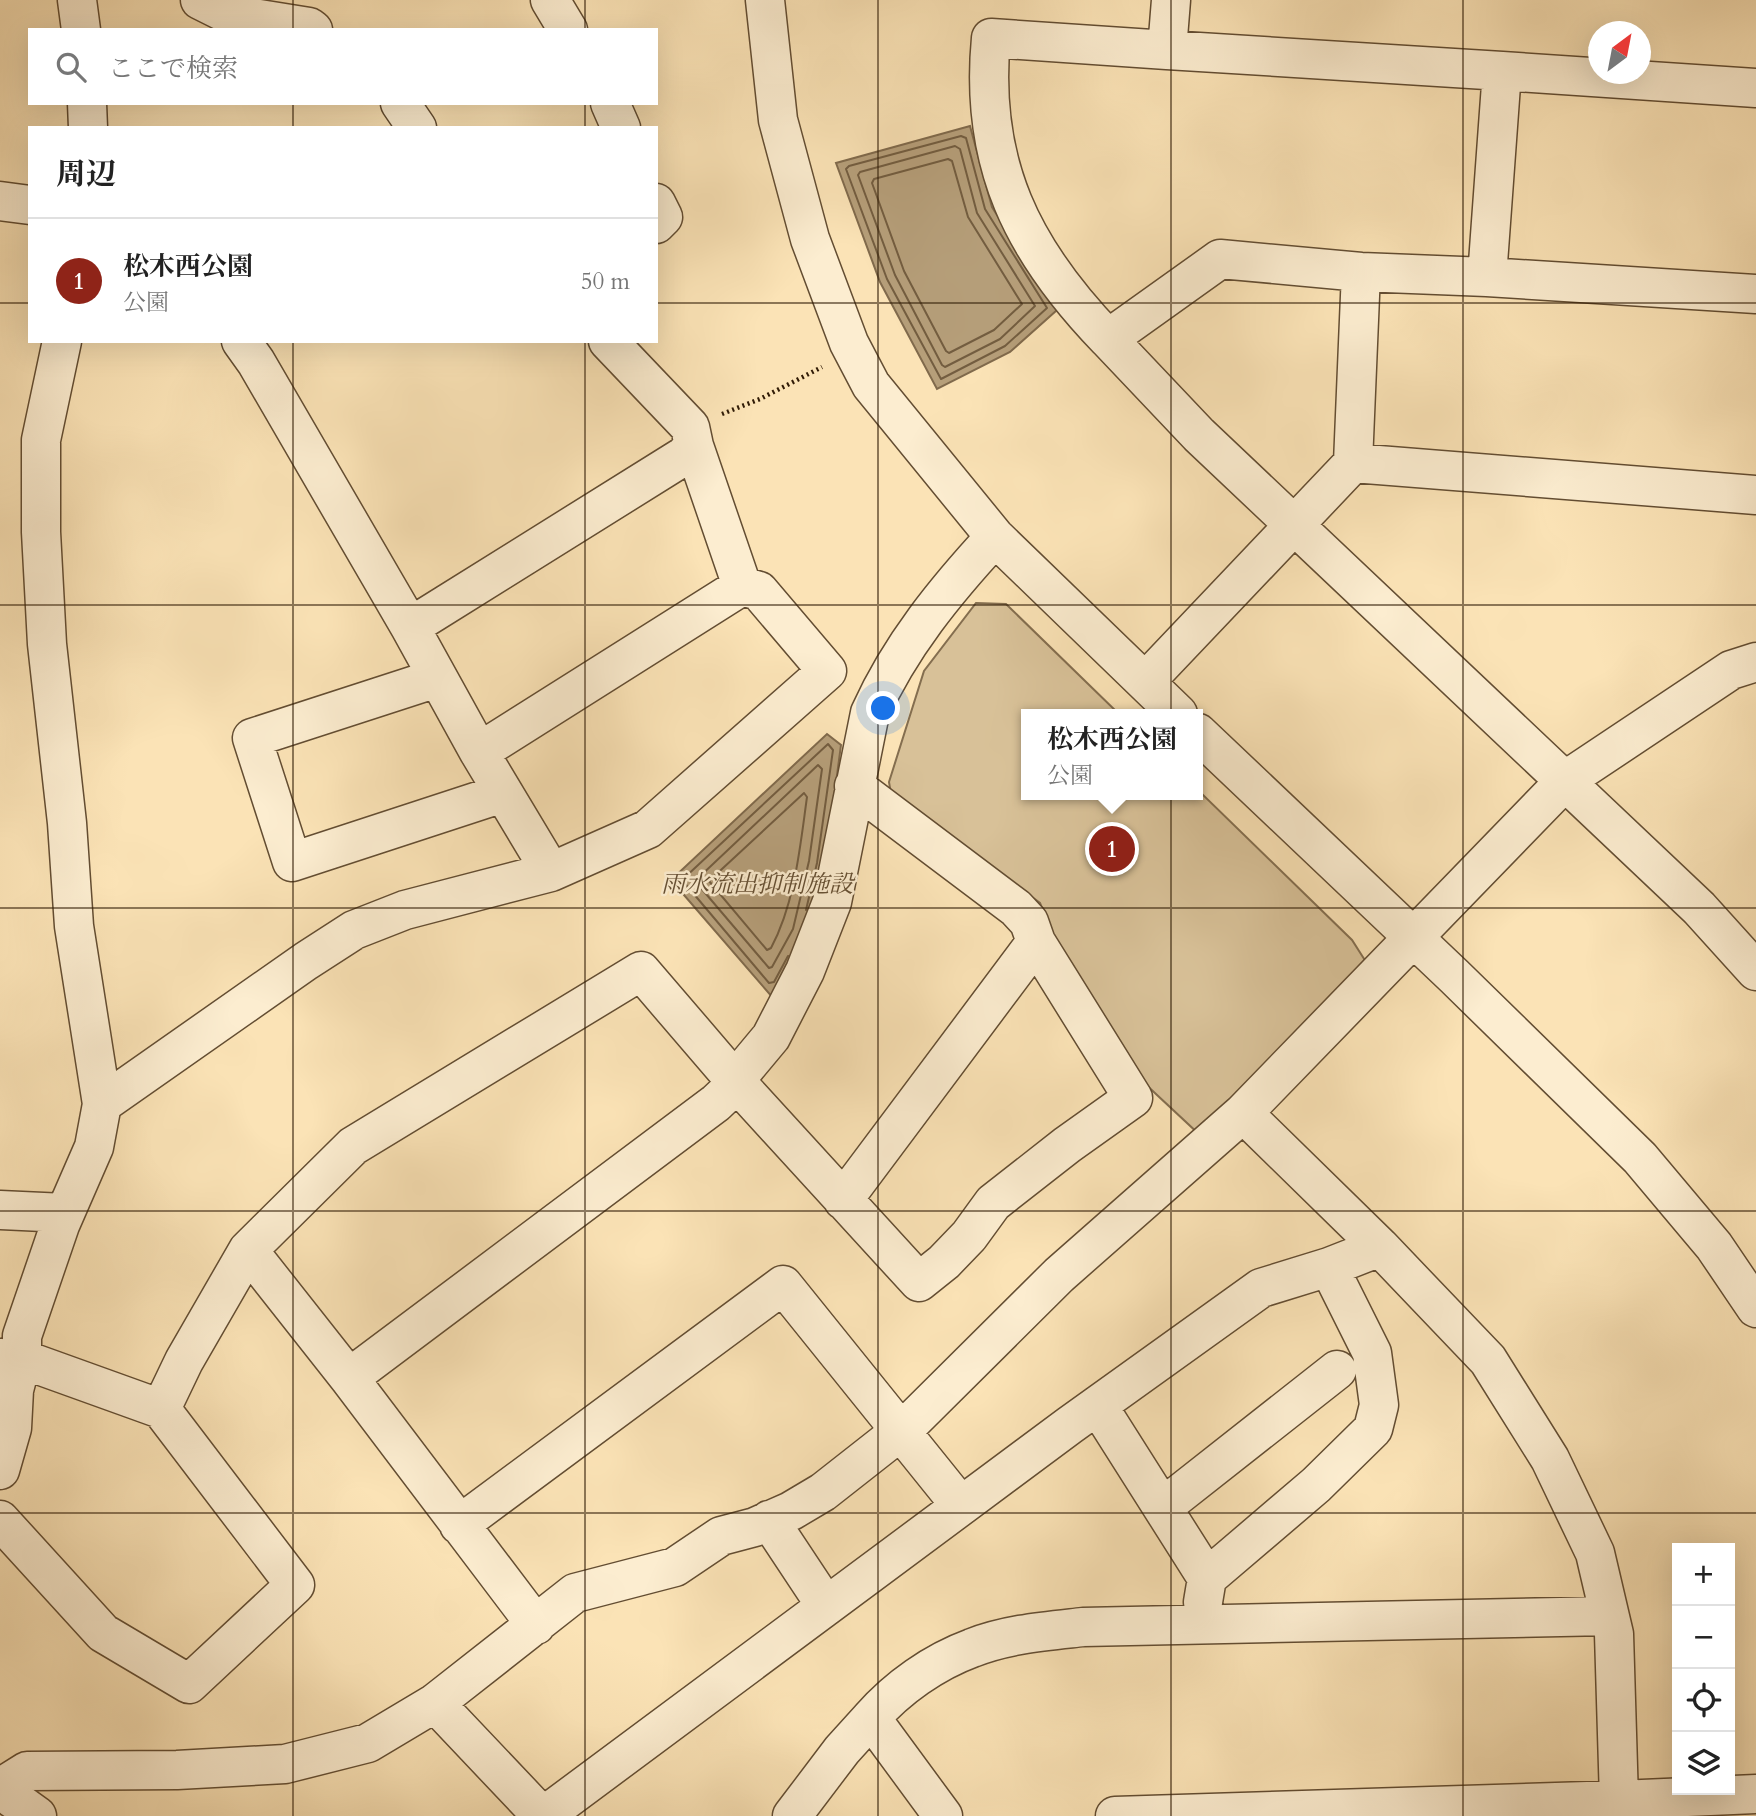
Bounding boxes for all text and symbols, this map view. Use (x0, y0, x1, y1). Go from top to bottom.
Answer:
north arrow (1588, 21, 1651, 84)
search box (28, 28, 658, 105)
icon: search (52, 48, 90, 86)
text: ここで検索 (108, 51, 238, 86)
text: 周辺 (56, 154, 116, 195)
text: 松木西公園 (123, 249, 253, 284)
text: 1 (73, 266, 85, 297)
text: 50 m (581, 266, 630, 297)
text: 公園 (123, 287, 169, 318)
your location (866, 691, 900, 725)
popup (1021, 709, 1203, 800)
text: 松木西公園 (1047, 722, 1177, 757)
text: 公園 (1047, 760, 1093, 791)
pin: 1 (1089, 823, 1135, 875)
water label: 雨水流出抑制施設 (661, 868, 856, 901)
map controls (1672, 1543, 1735, 1795)
button: + (1672, 1543, 1735, 1606)
button: − (1672, 1606, 1735, 1669)
button: locate (1672, 1669, 1735, 1732)
button: layers (1672, 1732, 1735, 1795)

